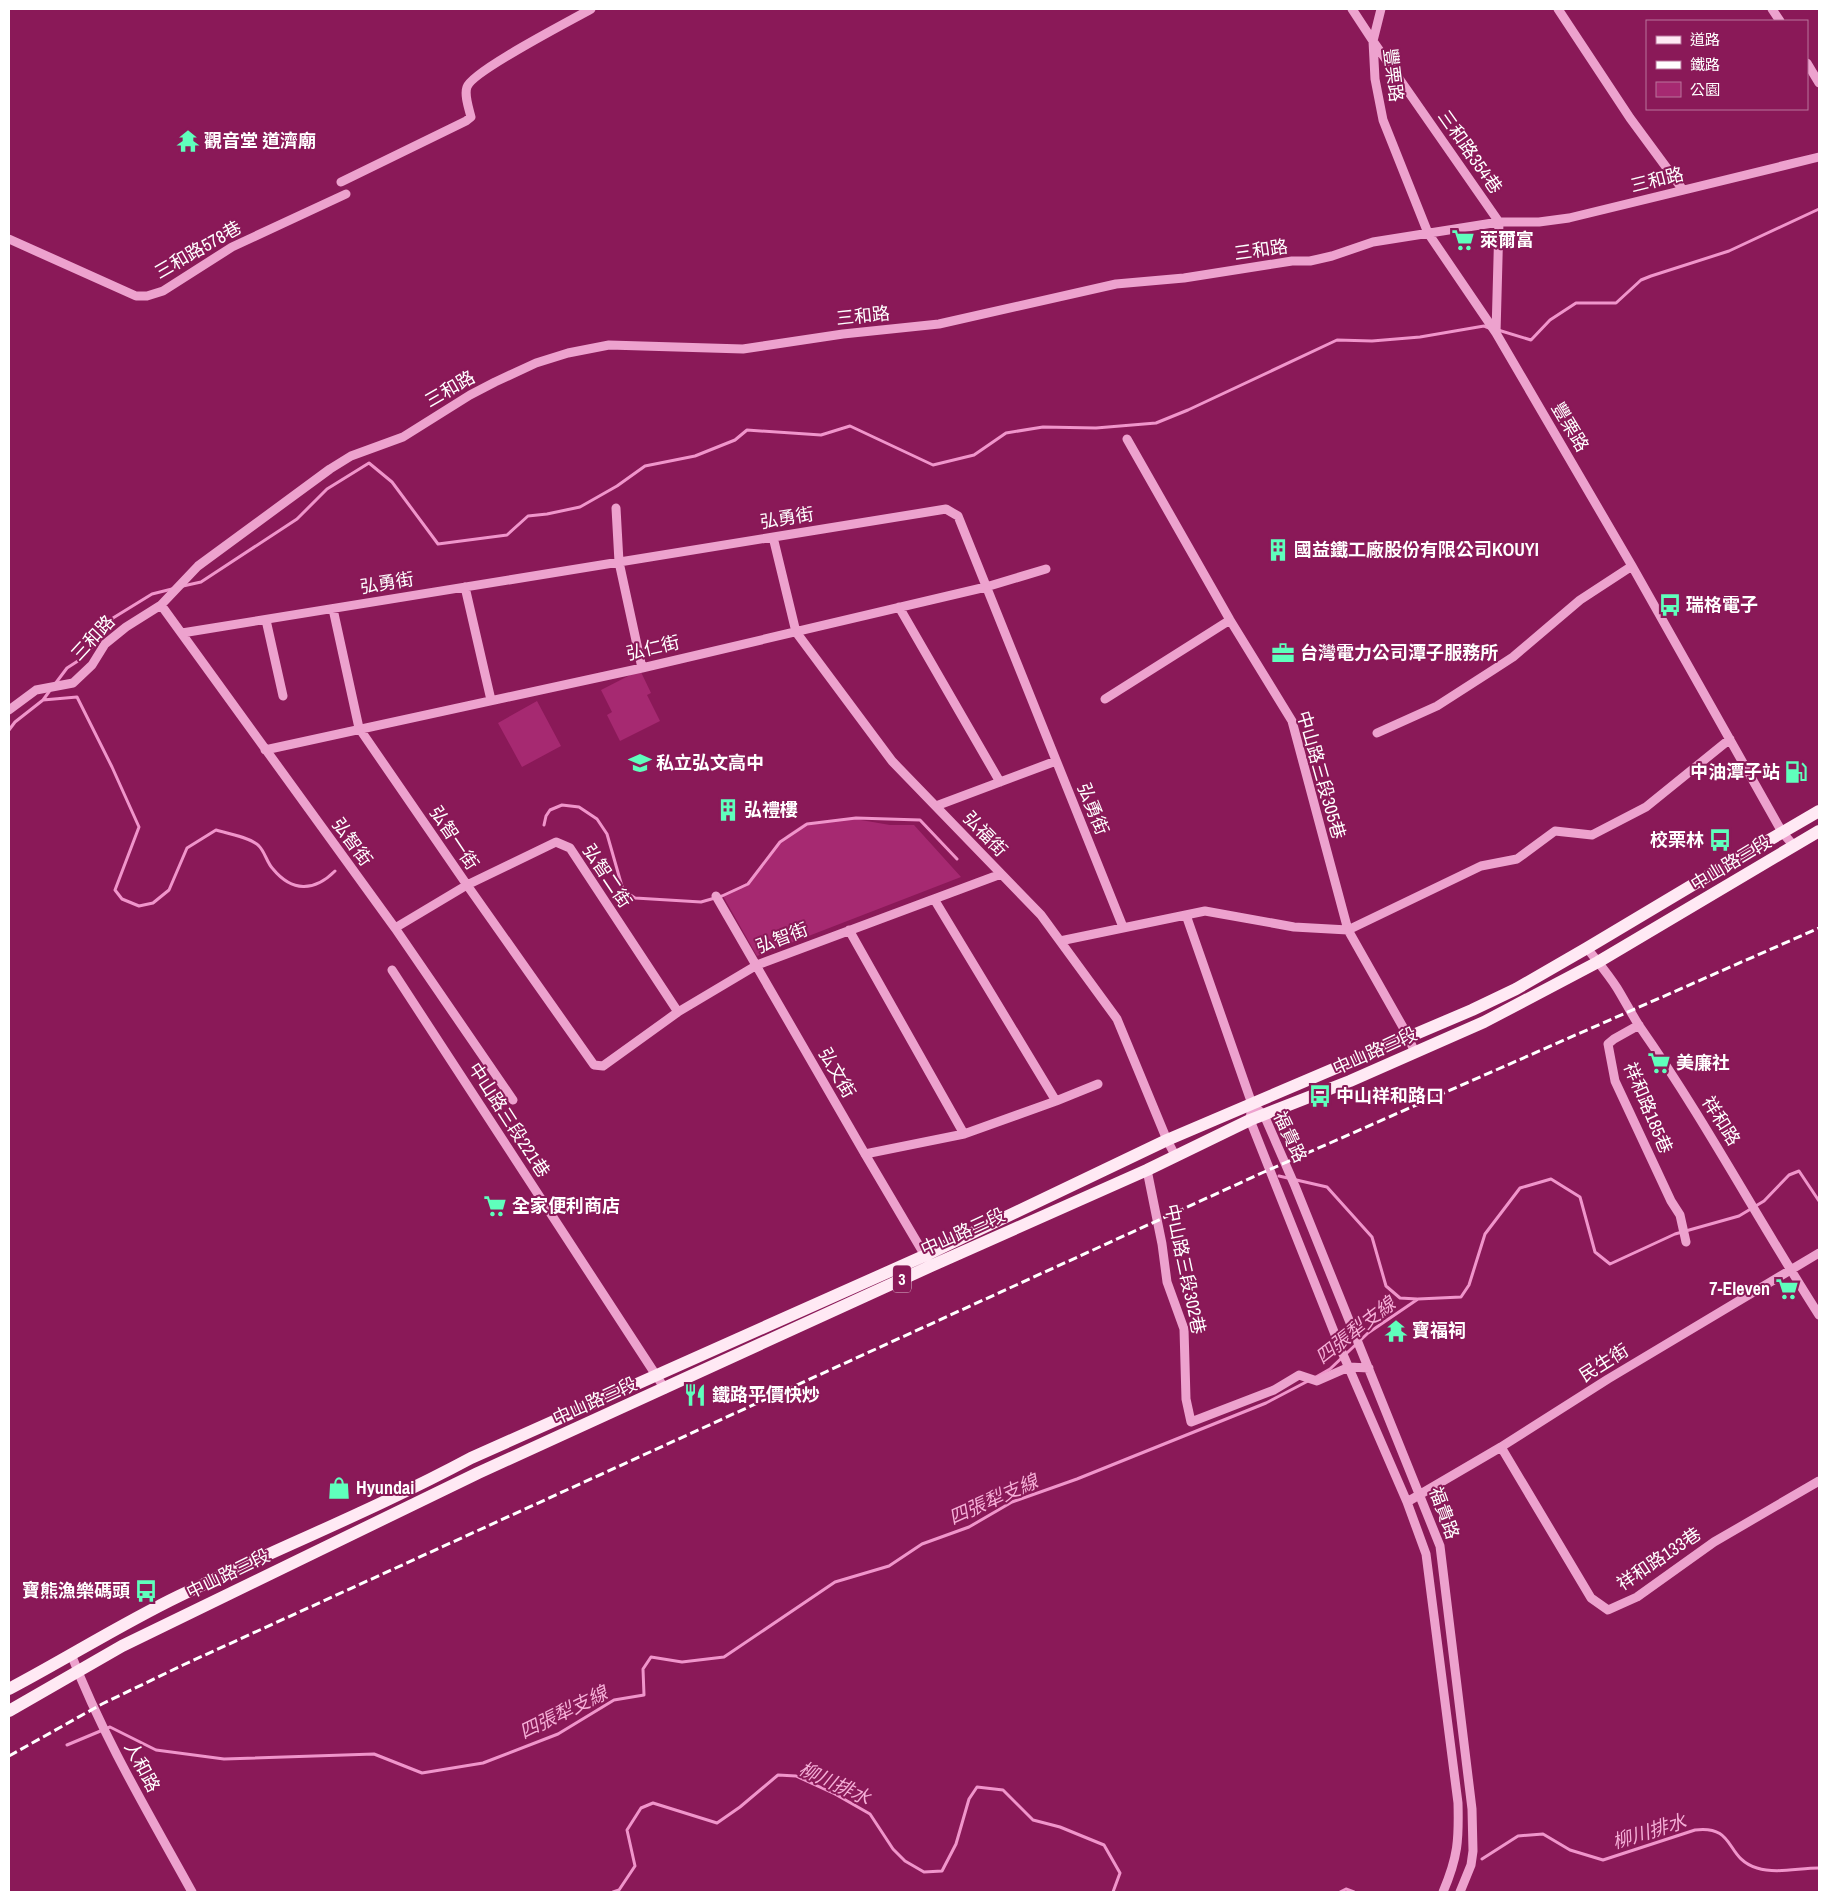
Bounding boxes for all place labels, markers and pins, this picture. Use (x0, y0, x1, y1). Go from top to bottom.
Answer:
temple icon: 觀音堂 道濟廟 (175, 128, 201, 154)
place label: 觀音堂 道濟廟 (204, 128, 316, 153)
supermarket icon: 萊爾富 (1450, 227, 1476, 253)
place label: 萊爾富 (1480, 227, 1534, 252)
building icon: 國益鐵工廠股份有限公司KOUYI (1265, 537, 1291, 563)
place label: 國益鐵工廠股份有限公司KOUYI (1294, 537, 1539, 562)
bus stop icon: 瑞格電子 (1657, 592, 1683, 618)
place label: 瑞格電子 (1686, 592, 1758, 617)
office icon: 台灣電力公司潭子服務所 (1270, 640, 1296, 666)
place label: 台灣電力公司潭子服務所 (1300, 640, 1498, 665)
school or university icon: 私立弘文高中 (627, 750, 653, 776)
place label: 私立弘文高中 (656, 750, 764, 775)
place label: 中油潭子站 (1690, 759, 1780, 784)
fuel station icon: 中油潭子站 (1783, 759, 1809, 785)
building icon: 弘禮樓 (715, 797, 741, 823)
place label: 弘禮樓 (744, 797, 798, 822)
place label: 校栗林 (1650, 827, 1704, 852)
bus stop icon: 校栗林 (1707, 827, 1733, 853)
supermarket icon: 美廉社 (1646, 1050, 1672, 1076)
place label: 美廉社 (1676, 1050, 1730, 1075)
bus stop icon: 中山祥和路口 (1307, 1083, 1333, 1109)
place label: 中山祥和路口 (1336, 1083, 1444, 1108)
supermarket icon: 全家便利商店 (482, 1193, 508, 1219)
place label: 全家便利商店 (512, 1193, 620, 1218)
place label: 7-Eleven (1709, 1276, 1770, 1301)
supermarket icon: 7-Eleven (1774, 1276, 1800, 1302)
temple icon: 寶福祠 (1383, 1318, 1409, 1344)
place label: 寶福祠 (1412, 1318, 1466, 1343)
restaurant icon: 鐵路平價快炒 (682, 1382, 708, 1408)
place label: 鐵路平價快炒 (712, 1382, 820, 1407)
shop icon: Hyundai (326, 1475, 352, 1501)
place label: Hyundai (356, 1475, 414, 1500)
place label: 寶熊漁樂碼頭 (22, 1578, 130, 1603)
bus stop icon: 寶熊漁樂碼頭 (133, 1578, 159, 1604)

